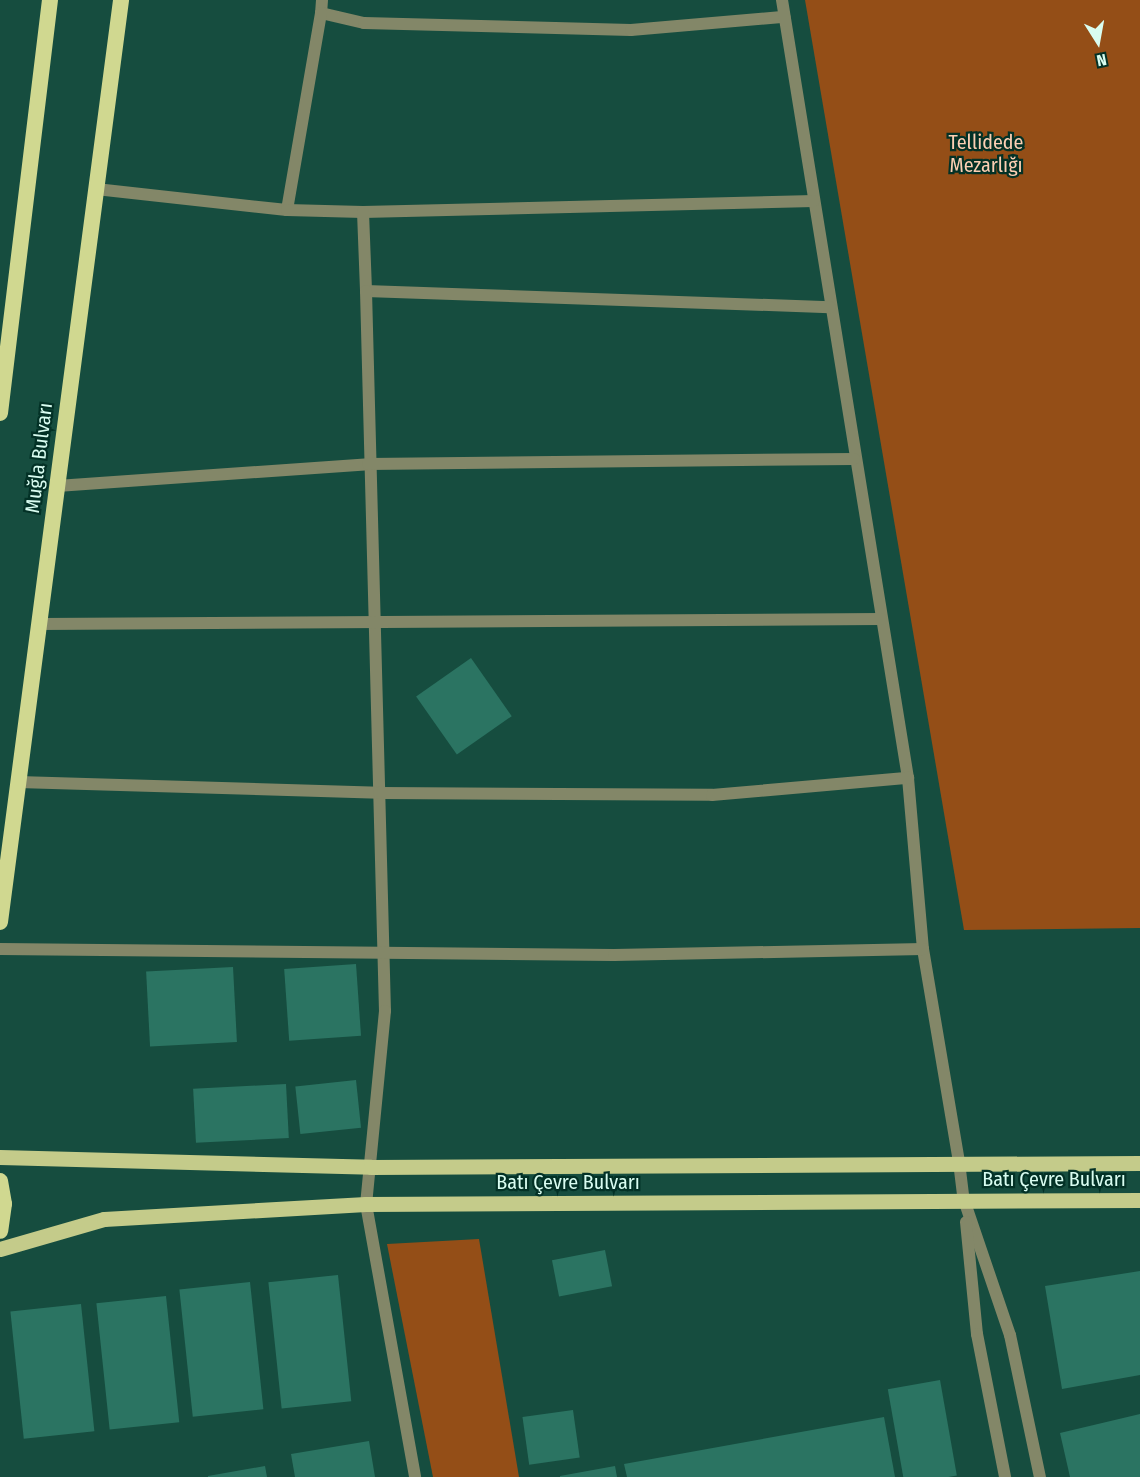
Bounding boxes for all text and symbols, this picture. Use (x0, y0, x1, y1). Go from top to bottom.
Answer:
north arrow (1068, 12, 1128, 72)
text: N (1095, 50, 1108, 70)
park label: Tellidede Mezarlığı (949, 130, 1023, 177)
street label: Muğla Bulvarı (20, 402, 58, 514)
street label: Batı Çevre Bulvarı (982, 1167, 1126, 1191)
street label: Batı Çevre Bulvarı (496, 1170, 640, 1194)

